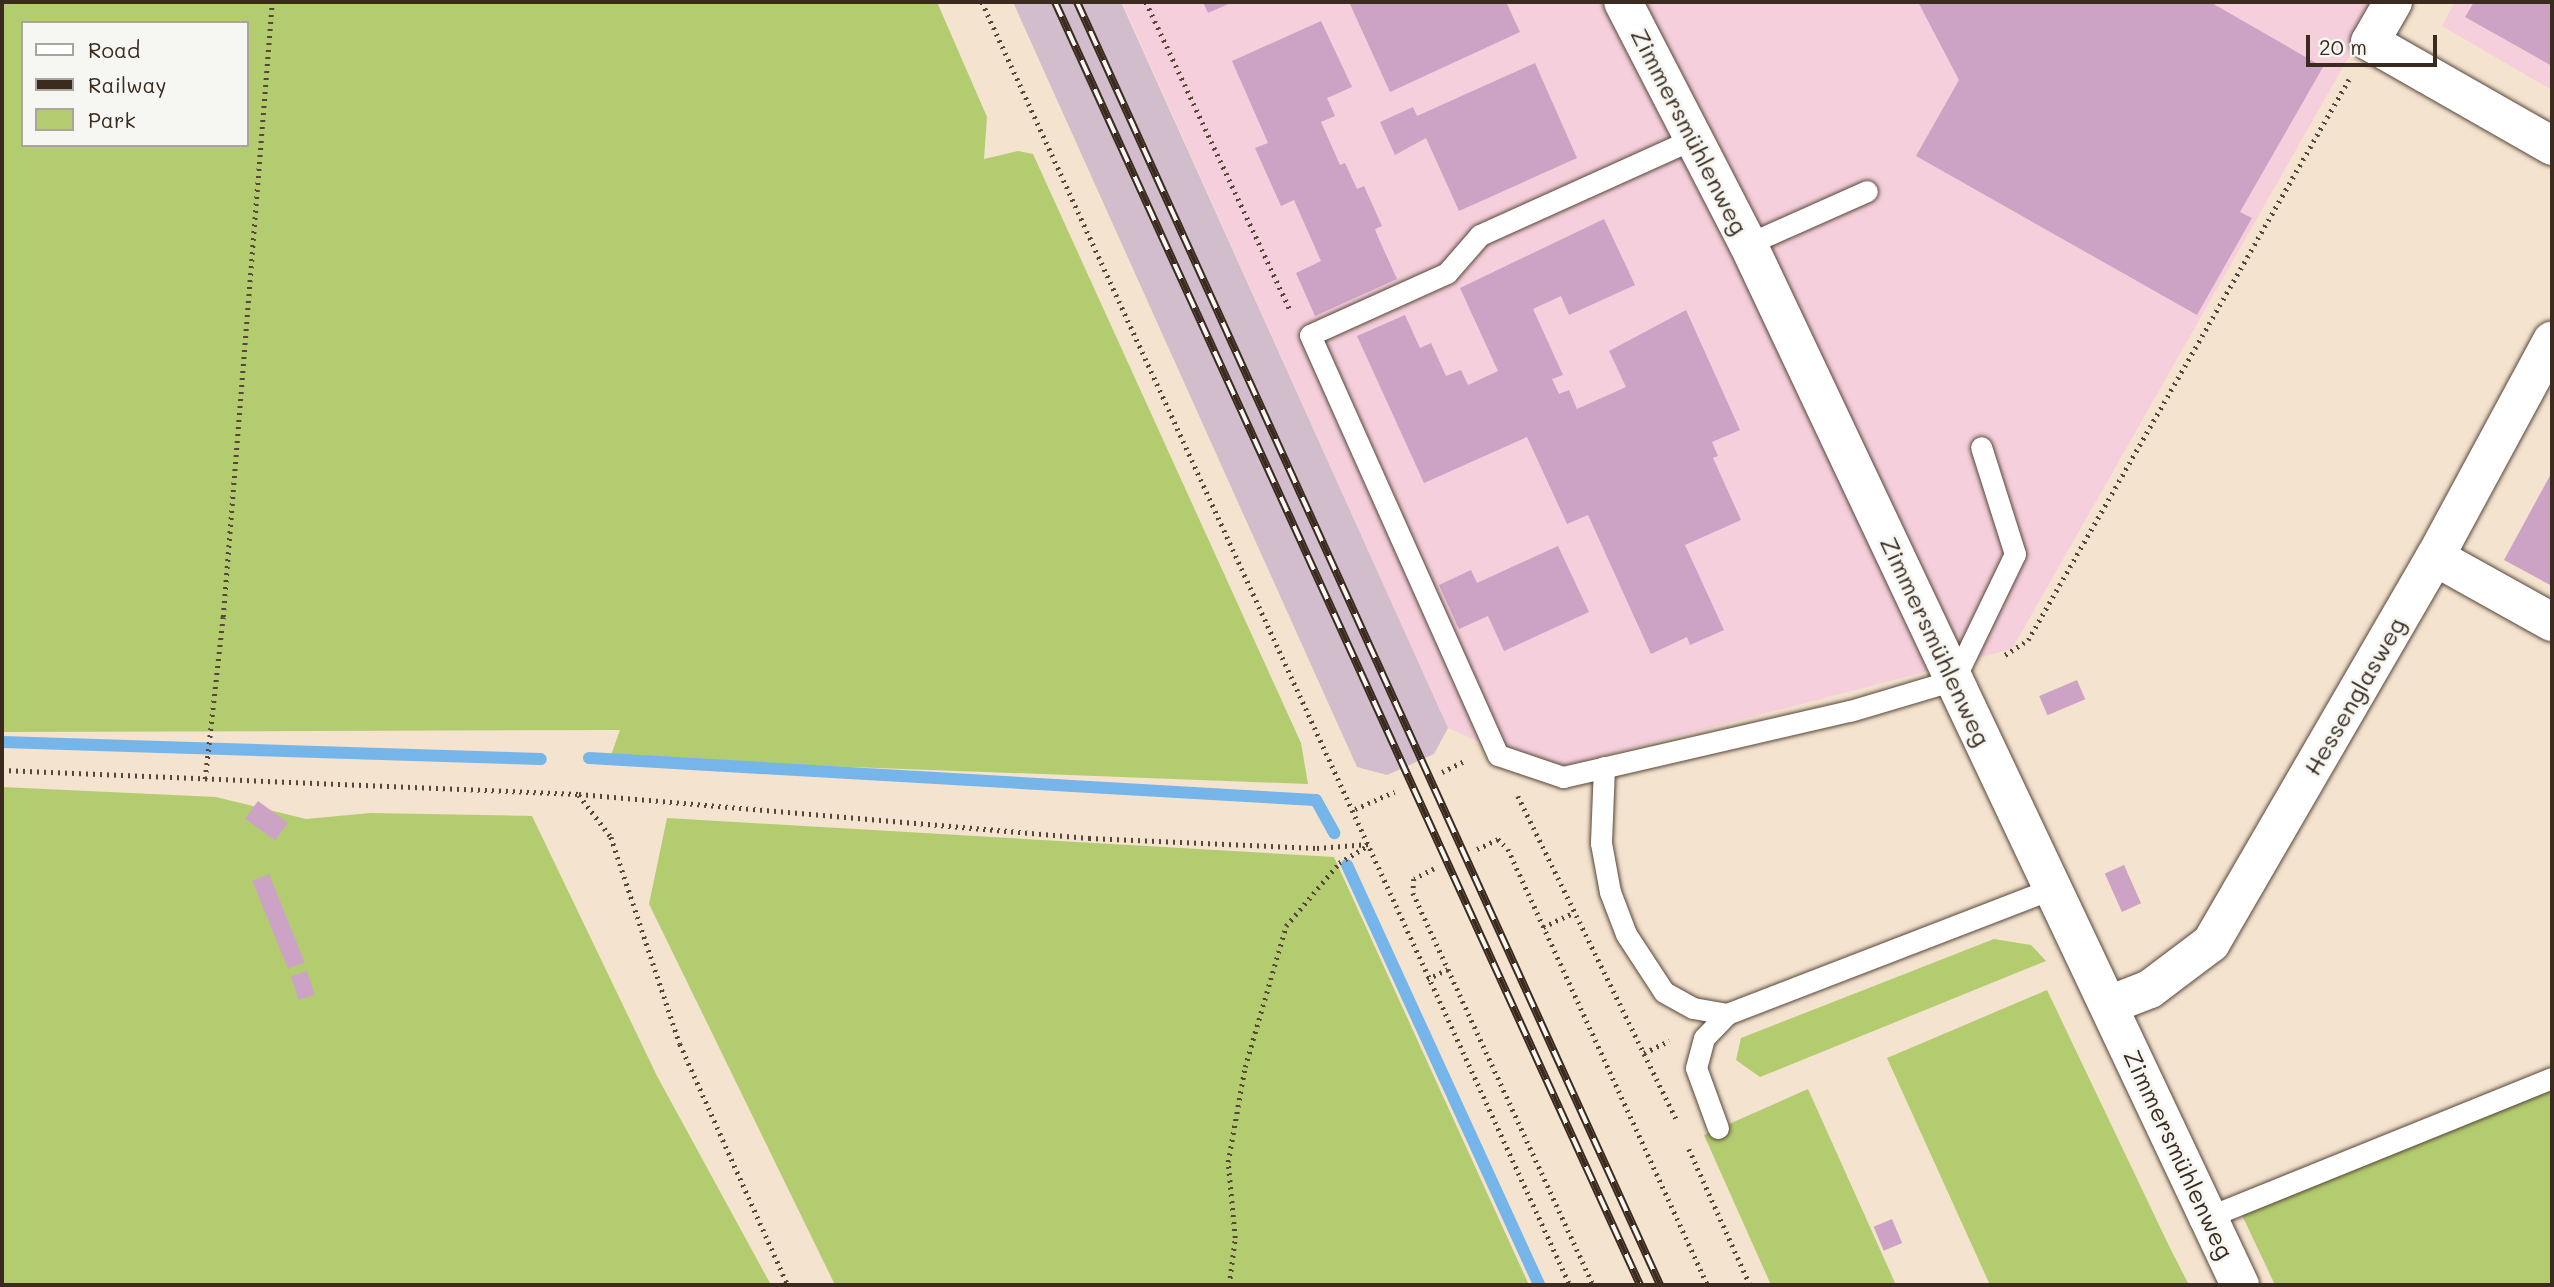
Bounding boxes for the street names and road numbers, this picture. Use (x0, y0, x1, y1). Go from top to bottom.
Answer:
street label: Zimmersmühlenweg (1625, 23, 1755, 239)
street label: Zimmersmühlenweg (1875, 532, 1997, 750)
street label: Hessenglasweg (2297, 612, 2411, 780)
street label: Zimmersmühlenweg (2118, 1045, 2240, 1263)

